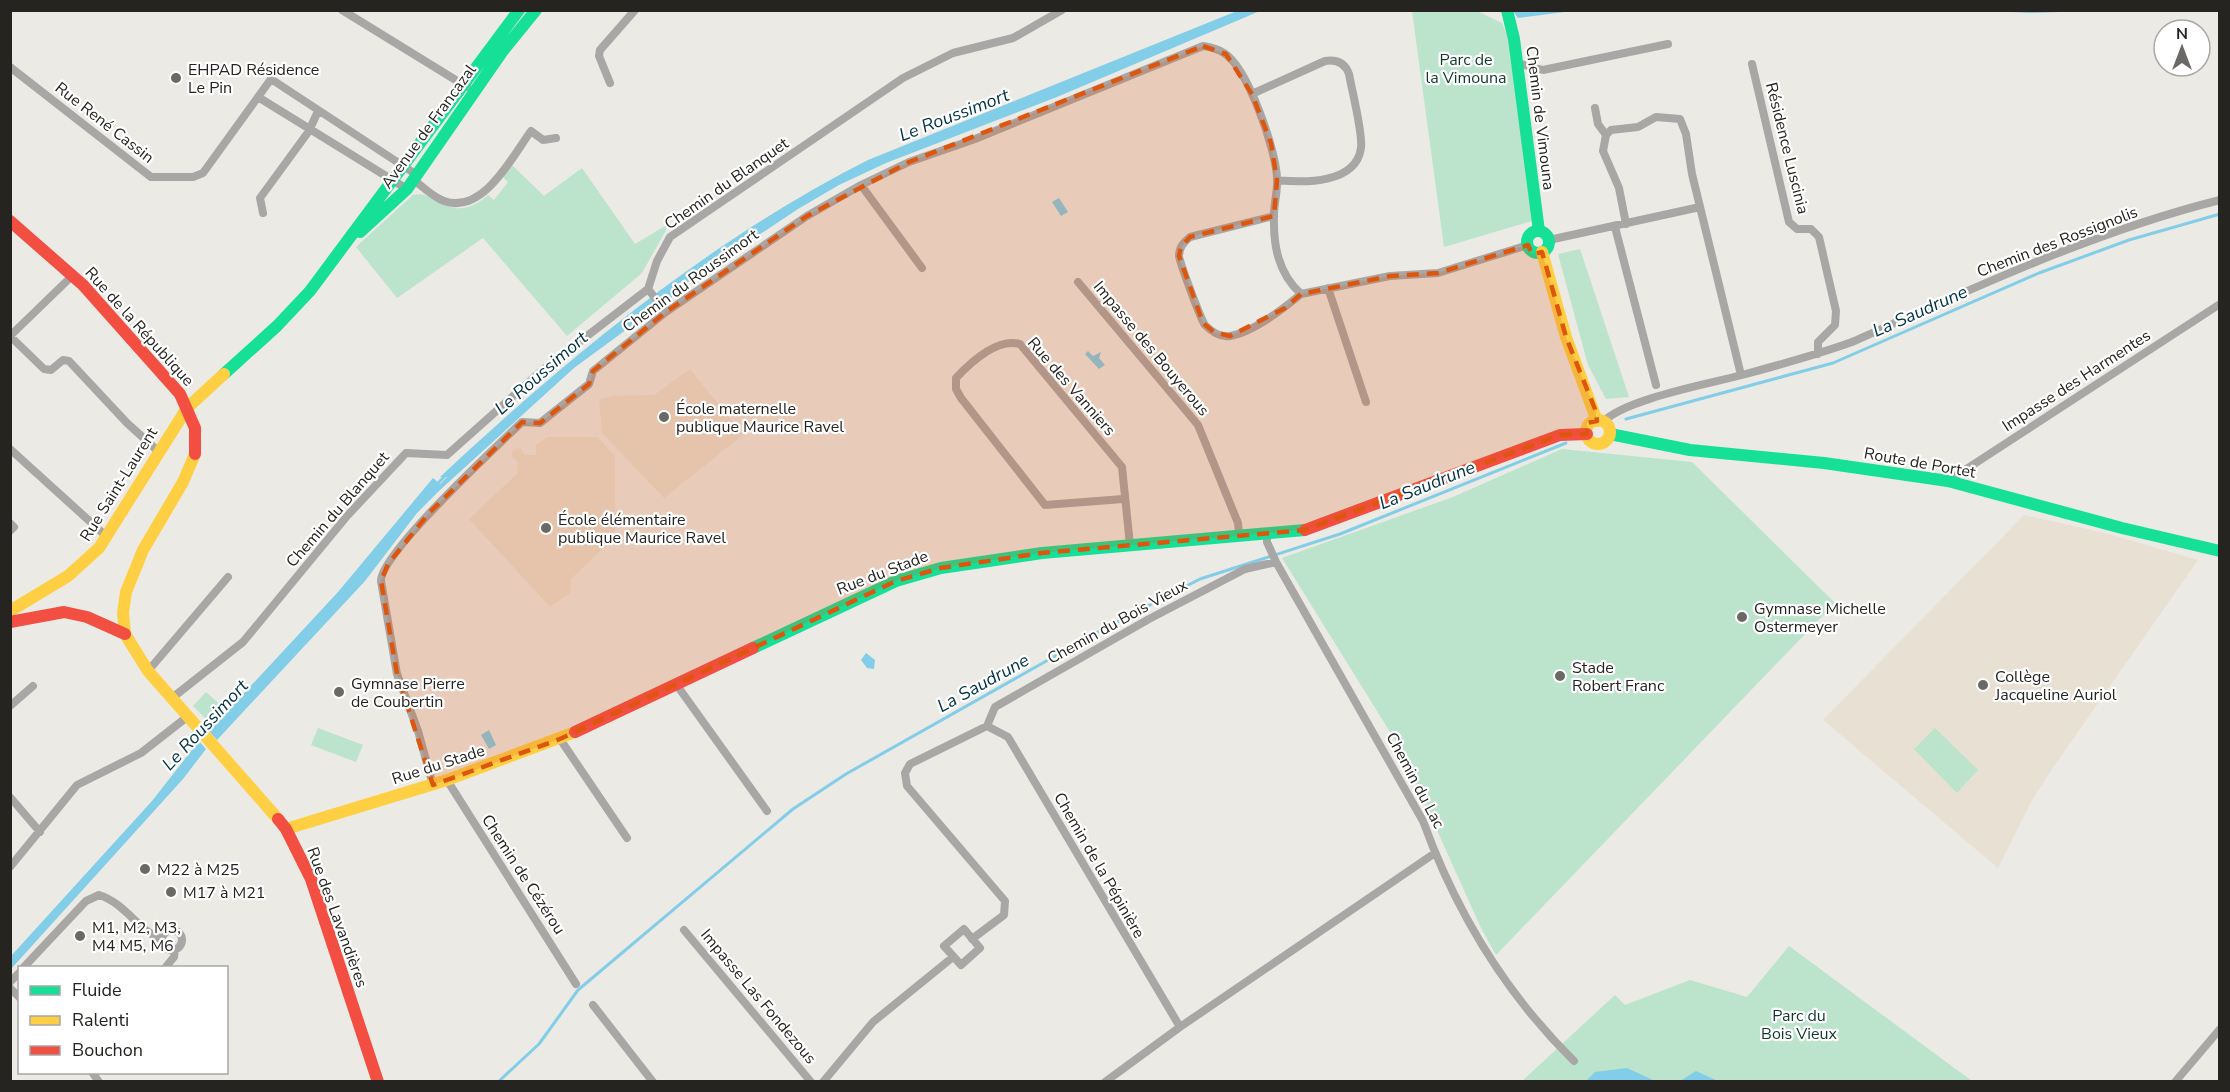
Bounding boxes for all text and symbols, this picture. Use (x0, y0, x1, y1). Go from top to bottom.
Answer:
north arrow (2152, 18, 2212, 78)
text: N (2176, 23, 2188, 45)
street label: Chemin de Vimouna (1520, 45, 1560, 191)
park label: Parc de la Vimouna (1425, 49, 1507, 89)
place label: EHPAD Résidence Le Pin (188, 59, 319, 99)
street label: Avenue de Francazal (376, 60, 482, 193)
marker: EHPAD Résidence Le Pin (169, 71, 183, 85)
street label: Rue René Cassin (50, 77, 159, 168)
street label: Résidence Luscinia (1760, 80, 1814, 216)
water label: Le Roussimort (896, 83, 1013, 147)
street label: Chemin du Blanquet (660, 132, 793, 235)
street label: Chemin des Rossignolis (1974, 201, 2141, 283)
street label: Chemin du Roussimort (618, 224, 763, 338)
street label: Rue de la République (80, 262, 199, 391)
street label: Impasse des Bouyerous (1088, 277, 1214, 421)
water label: La Saudrune (1869, 279, 1972, 343)
water label: Le Roussimort (489, 325, 593, 420)
street label: Impasse des Harmentes (1998, 325, 2155, 437)
street label: Rue des Vanniers (1022, 333, 1120, 441)
place label: École maternelle publique Maurice Ravel (676, 398, 844, 438)
marker: École maternelle publique Maurice Ravel (657, 410, 671, 424)
street label: Rue Saint-Laurent (75, 423, 163, 546)
street label: Route de Portet (1862, 442, 1978, 484)
street label: Chemin du Blanquet (281, 447, 395, 572)
water label: La Saudrune (1375, 455, 1479, 515)
place label: École élémentaire publique Maurice Ravel (558, 509, 726, 549)
marker: École élémentaire publique Maurice Ravel (539, 521, 553, 535)
street label: Rue du Stade (833, 545, 931, 600)
street label: Chemin du Bois Vieux (1043, 574, 1192, 670)
place label: Gymnase Michelle Ostermeyer (1754, 598, 1886, 638)
marker: Gymnase Michelle Ostermeyer (1735, 610, 1749, 624)
water label: La Saudrune (933, 648, 1034, 718)
place label: Stade Robert Franc (1572, 657, 1665, 697)
place label: Collège Jacqueline Auriol (1994, 666, 2117, 706)
marker: Stade Robert Franc (1553, 669, 1567, 683)
place label: Gymnase Pierre de Coubertin (351, 673, 465, 713)
water label: Le Roussimort (157, 674, 254, 776)
marker: Collège Jacqueline Auriol (1976, 678, 1990, 692)
marker: Gymnase Pierre de Coubertin (332, 685, 346, 699)
street label: Chemin du Lac (1381, 729, 1450, 833)
street label: Rue du Stade (389, 740, 488, 790)
street label: Chemin de la Pépinière (1048, 789, 1150, 942)
street label: Chemin de Cézérou (476, 810, 570, 939)
street label: Rue des Lavandières (301, 844, 373, 991)
place label: M22 à M25 (157, 859, 239, 881)
marker: M22 à M25 (138, 862, 152, 876)
place label: M17 à M21 (183, 882, 265, 904)
marker: M17 à M21 (164, 885, 178, 899)
place label: M1, M2, M3, M4 M5, M6 (92, 917, 181, 957)
street label: Impasse Las Fondezous (695, 925, 821, 1069)
marker: M1, M2, M3, M4 M5, M6 (73, 929, 87, 943)
legend (18, 966, 228, 1074)
text: Fluide (72, 978, 122, 1002)
park label: Parc du Bois Vieux (1761, 1005, 1838, 1045)
text: Ralenti (72, 1008, 129, 1032)
text: Bouchon (72, 1038, 143, 1062)

